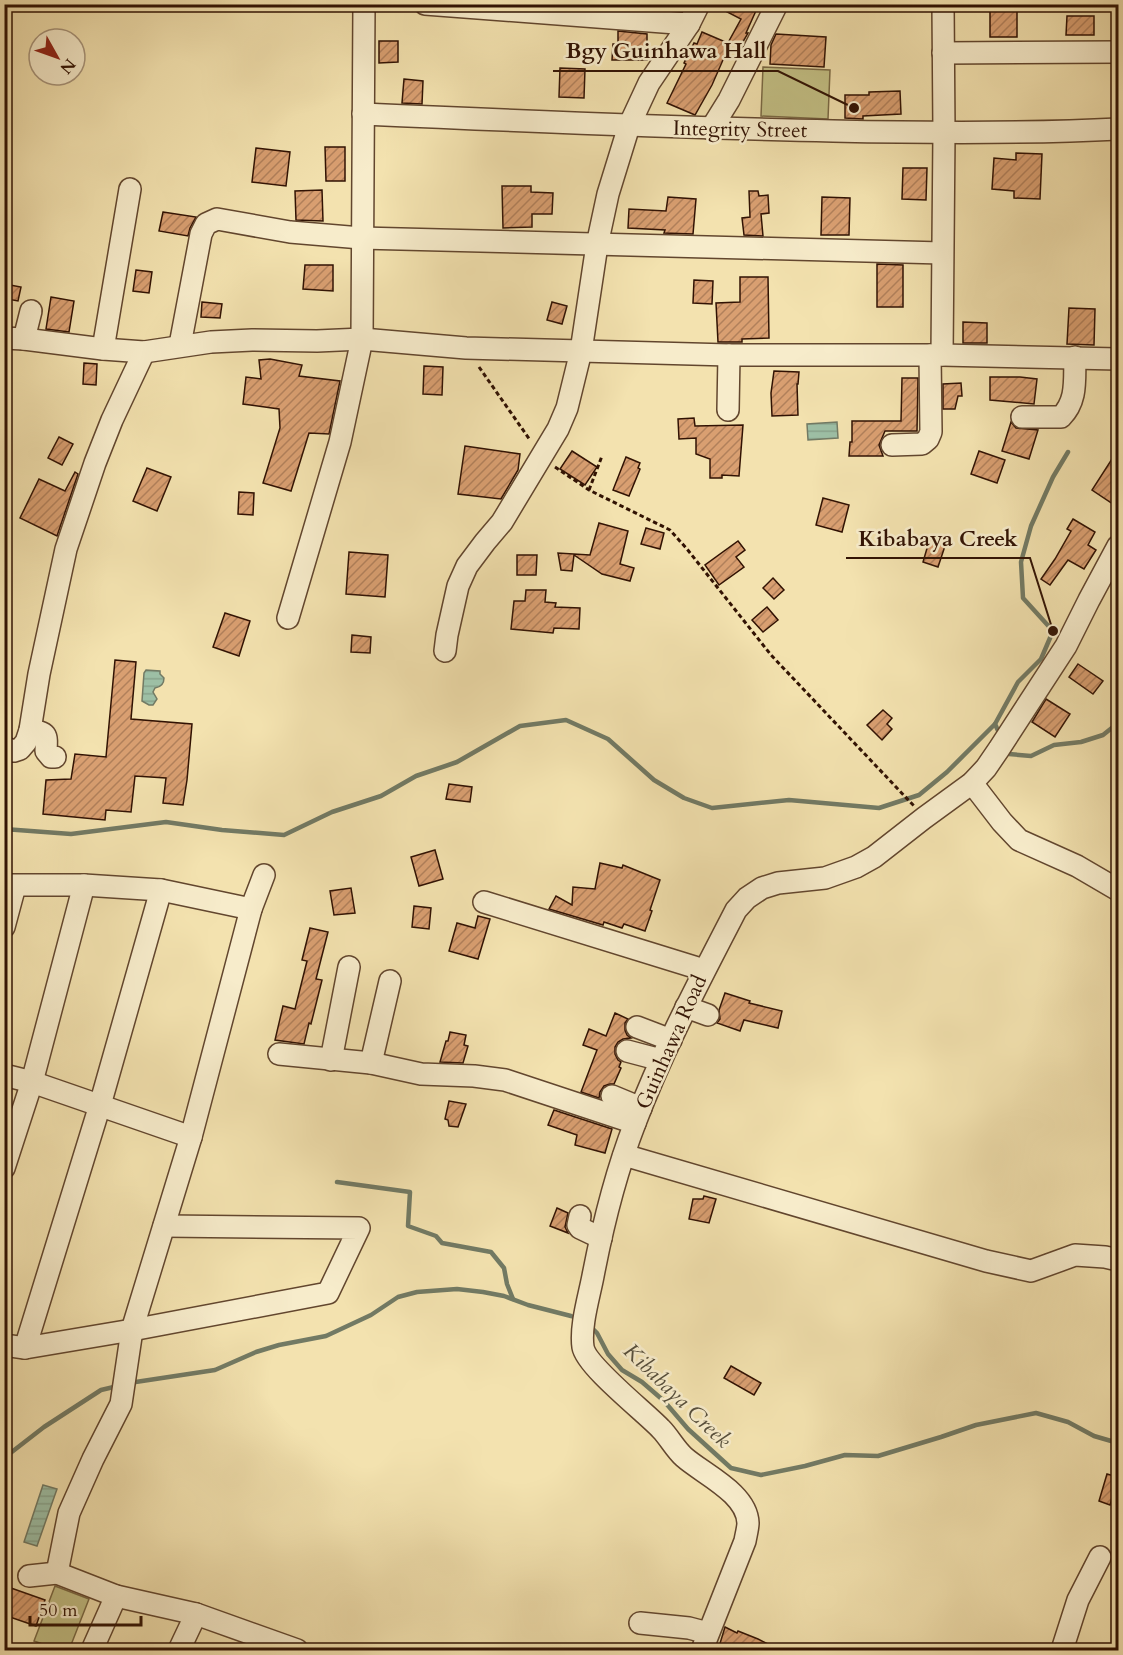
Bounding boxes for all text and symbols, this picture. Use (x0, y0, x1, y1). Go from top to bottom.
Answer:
north arrow (27, 27, 87, 87)
callout: Bgy Guinhawa Hall (553, 31, 778, 71)
text: Bgy Guinhawa Hall (566, 36, 767, 66)
text: N (55, 54, 81, 78)
street label: Integrity Street (672, 114, 808, 145)
callout: Kibabaya Creek (846, 518, 1030, 558)
text: Kibabaya Creek (858, 524, 1018, 554)
street label: Guinhawa Road (629, 970, 714, 1114)
water label: Kibabaya Creek (617, 1337, 738, 1455)
scale bar (30, 1589, 141, 1627)
text: 50 m (39, 1598, 78, 1623)

